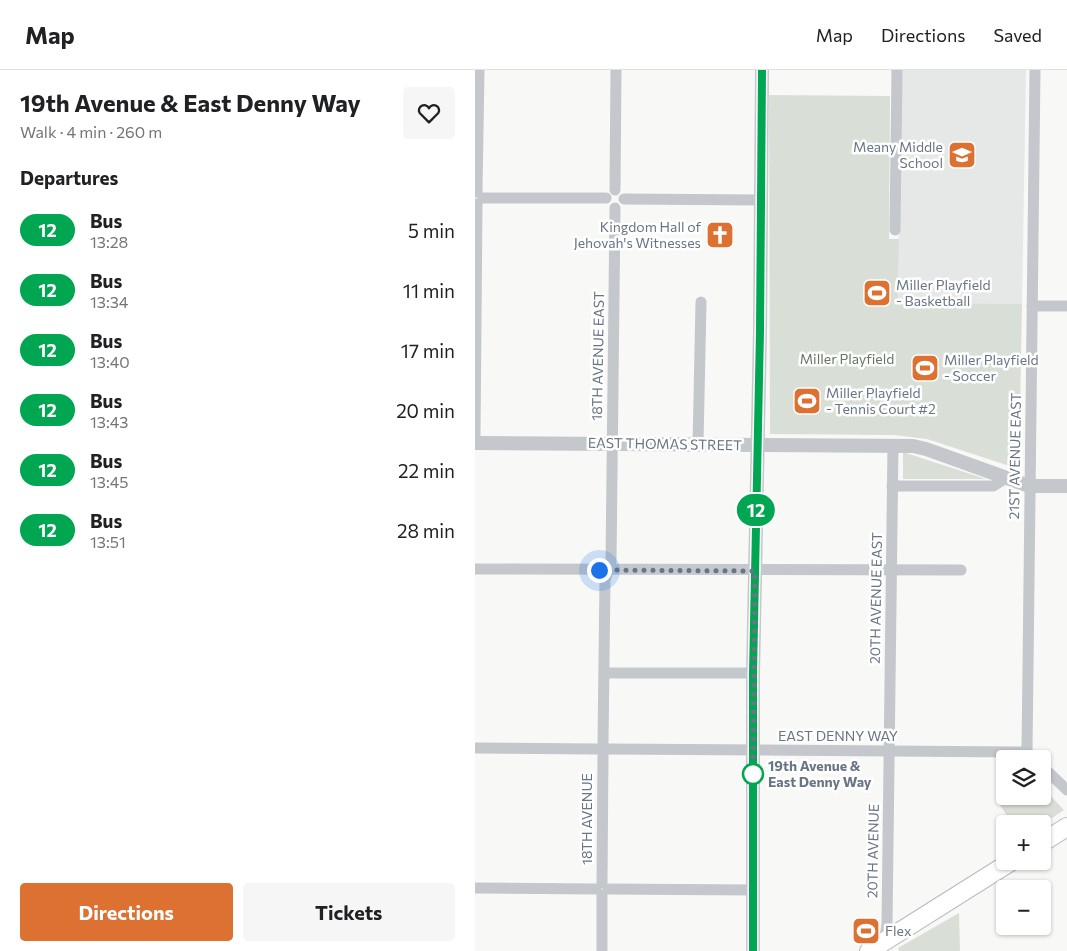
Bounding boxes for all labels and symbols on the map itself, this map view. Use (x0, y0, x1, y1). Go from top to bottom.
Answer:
place label: Meany Middle School (853, 138, 943, 171)
school or university icon: Meany Middle School (947, 140, 977, 170)
place label: Kingdom Hall of Jehovah's Witnesses (574, 218, 701, 251)
church icon: Kingdom Hall of Jehovah's Witnesses (705, 220, 735, 250)
place label: Miller Playfield - Basketball (896, 276, 991, 309)
sports icon: Miller Playfield - Basketball (862, 278, 892, 308)
street label: 18TH AVENUE EAST (588, 291, 607, 421)
park label: Miller Playfield (800, 350, 894, 367)
place label: Miller Playfield - Soccer (944, 351, 1039, 384)
sports icon: Miller Playfield - Soccer (910, 353, 940, 383)
place label: Miller Playfield - Tennis Court #2 (826, 384, 936, 417)
sports icon: Miller Playfield - Tennis Court #2 (792, 386, 822, 416)
street label: 21ST AVENUE EAST (1005, 392, 1024, 520)
street label: EAST THOMAS STREET (588, 434, 742, 453)
line badge: 12 (733, 494, 779, 526)
street label: 20TH AVENUE EAST (866, 532, 885, 664)
your location (587, 558, 612, 583)
street label: EAST DENNY WAY (778, 727, 898, 744)
place label: 19th Avenue & East Denny Way (768, 757, 872, 790)
marker: 19th Avenue & East Denny Way (742, 763, 764, 785)
street label: 18TH AVENUE (578, 773, 595, 865)
street label: 20TH AVENUE (863, 804, 882, 898)
sports icon: Flex (851, 916, 881, 946)
place label: Flex (885, 922, 912, 939)

